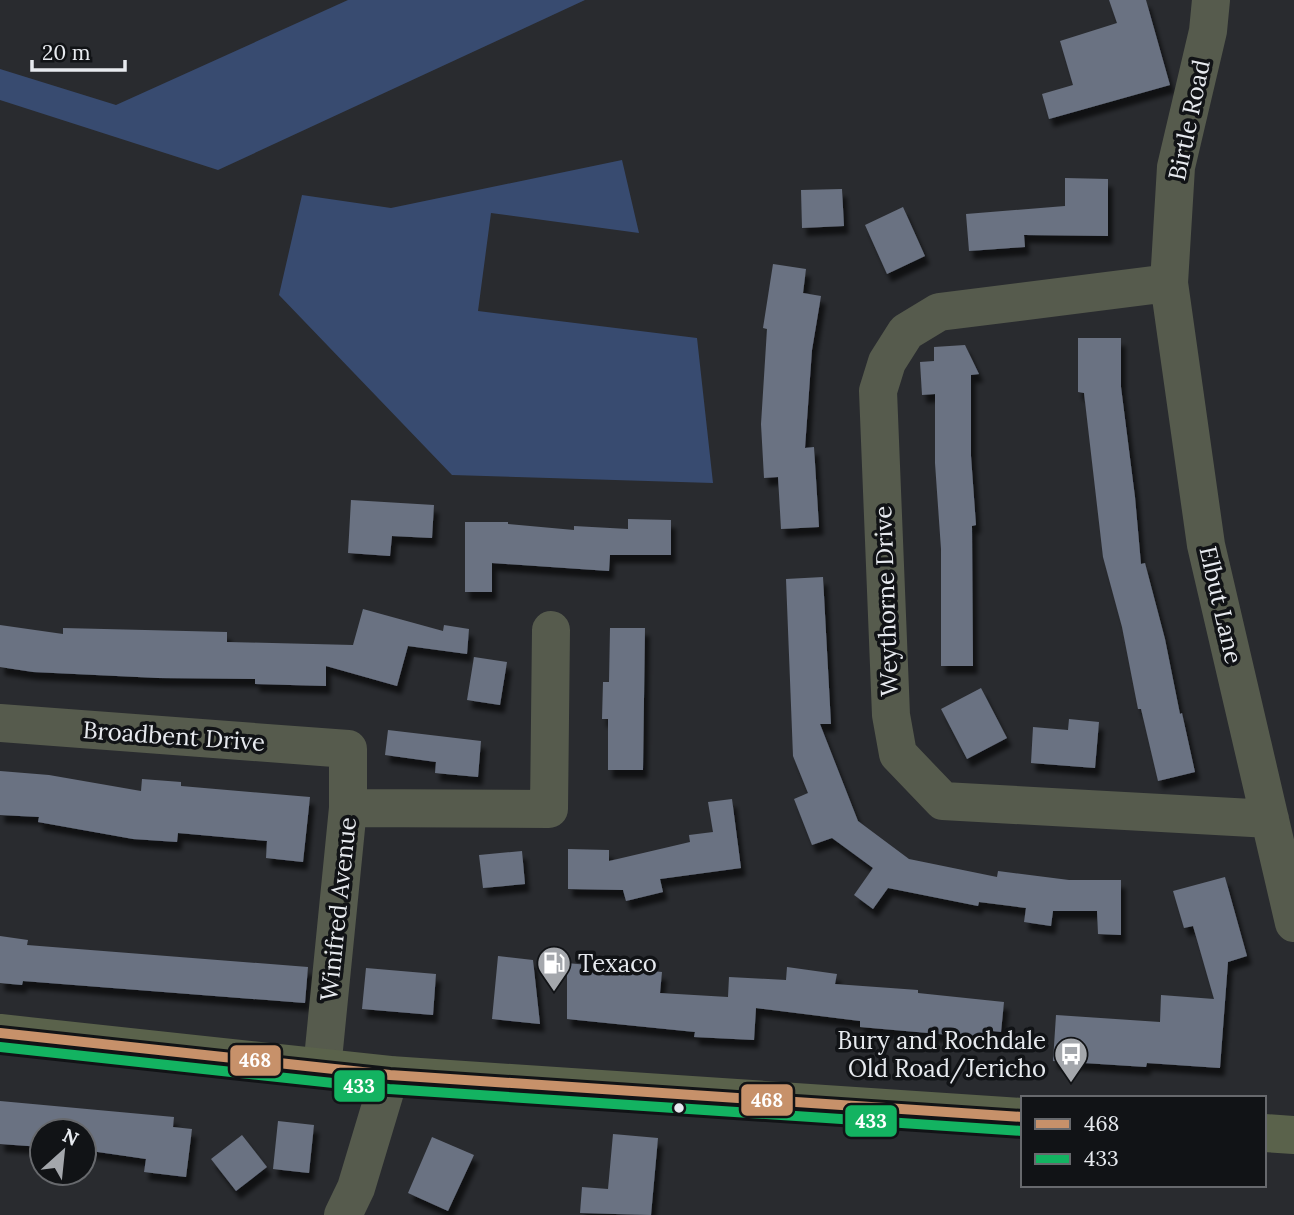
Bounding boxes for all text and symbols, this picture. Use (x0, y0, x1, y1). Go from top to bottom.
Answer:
scale bar (32, 28, 124, 72)
text: 20 m (42, 39, 91, 66)
street label: Birtle Road (1161, 57, 1217, 183)
street label: Weythorne Drive (867, 505, 905, 697)
street label: Elbut Lane (1192, 543, 1250, 667)
street label: Broadbent Drive (82, 714, 266, 758)
street label: Winifred Avenue (313, 815, 363, 1003)
fuel station icon: Texaco (535, 944, 573, 993)
place label: Texaco (578, 948, 657, 979)
place label: Bury and Rochdale Old Road/Jericho (837, 1025, 1046, 1084)
bus stop icon: Bury and Rochdale Old Road/Jericho (1052, 1035, 1090, 1084)
line badge: 468 (229, 1044, 282, 1077)
text: 468 (239, 1048, 271, 1072)
line badge: 433 (333, 1069, 386, 1103)
text: 433 (343, 1074, 375, 1098)
line badge: 468 (740, 1083, 794, 1117)
text: 468 (751, 1088, 783, 1112)
legend (1021, 1096, 1266, 1187)
unlabelled marker (672, 1101, 686, 1115)
line badge: 433 (844, 1104, 898, 1138)
text: 433 (855, 1109, 887, 1133)
text: 468 (1084, 1110, 1119, 1137)
north arrow (28, 1117, 98, 1187)
text: N (59, 1123, 83, 1151)
text: 433 (1084, 1145, 1119, 1172)

